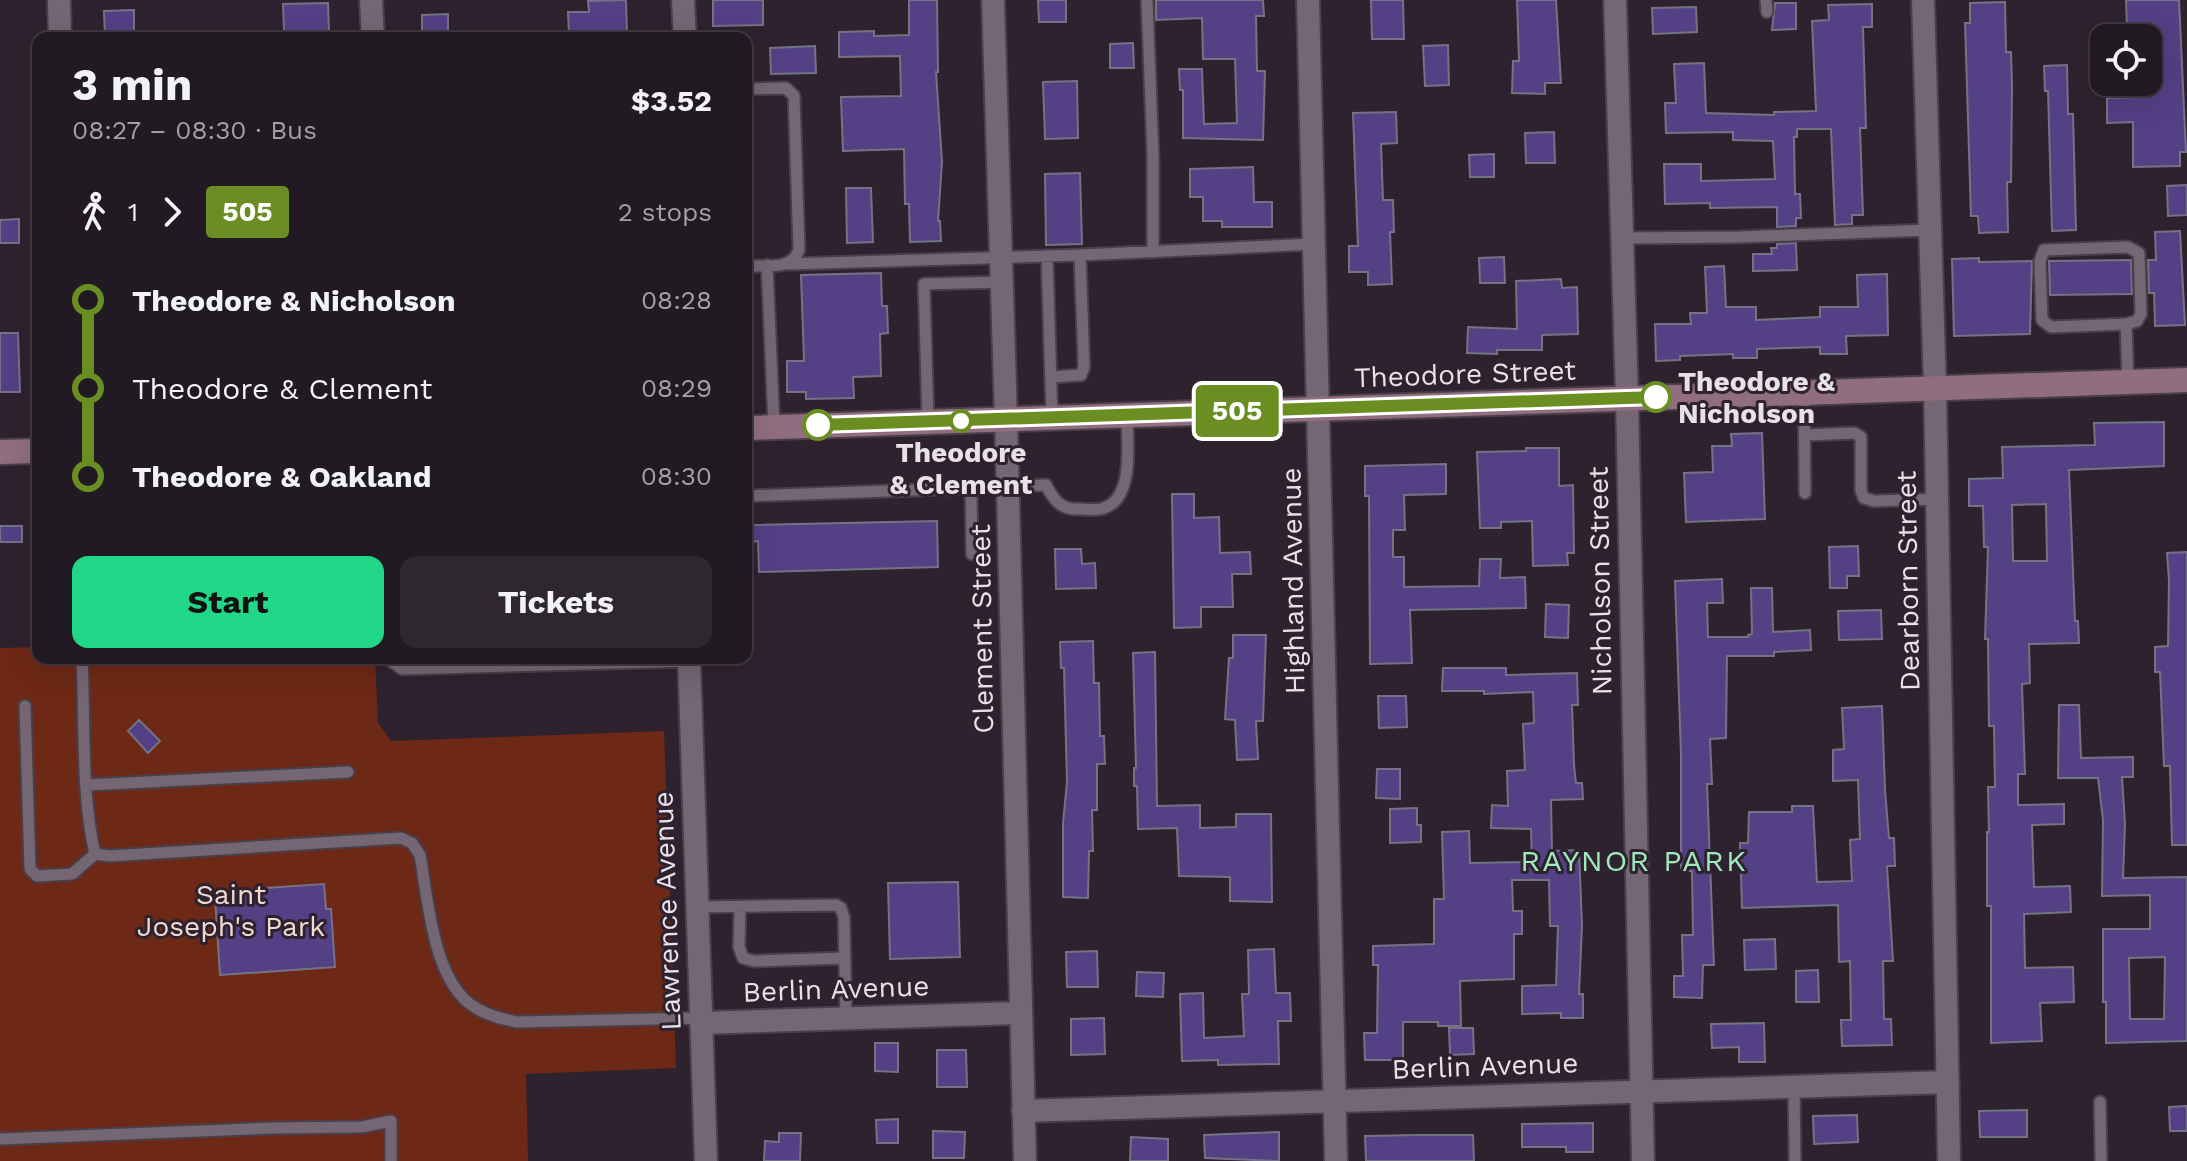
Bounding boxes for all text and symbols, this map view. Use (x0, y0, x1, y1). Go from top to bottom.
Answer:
map controls (2090, 24, 2162, 96)
button: locate (2090, 24, 2162, 96)
text: 3 min (72, 59, 192, 111)
text: $3.52 (631, 83, 712, 118)
text: 08:27 – 08:30 · Bus (72, 115, 317, 145)
icon: walk (72, 190, 116, 234)
icon: forward (150, 190, 194, 234)
text: 505 (222, 195, 273, 228)
text: 1 (128, 197, 138, 227)
text: 2 stops (618, 197, 712, 227)
text: Theodore & Nicholson (132, 283, 456, 318)
text: 08:28 (641, 285, 712, 315)
street label: Theodore Street (1354, 354, 1577, 394)
place label: Theodore & Nicholson (1678, 365, 1835, 430)
text: Theodore & Clement (132, 371, 432, 406)
text: 08:29 (641, 373, 712, 403)
marker: Theodore & Nicholson (1641, 382, 1671, 412)
line badge: 505 (1191, 385, 1283, 437)
text: 505 (1212, 394, 1262, 427)
unlabelled marker (803, 410, 833, 440)
marker: Theodore & Clement (950, 410, 972, 432)
place label: Theodore & Clement (890, 436, 1032, 501)
text: Theodore & Oakland (132, 459, 431, 494)
text: 08:30 (641, 461, 712, 491)
street label: Nicholson Street (1581, 466, 1618, 696)
street label: Highland Avenue (1275, 467, 1311, 695)
street label: Dearborn Street (1890, 470, 1926, 692)
street label: Clement Street (964, 524, 1000, 734)
button: Start (72, 556, 384, 648)
button: Tickets (400, 556, 712, 648)
street label: Lawrence Avenue (646, 791, 688, 1031)
district label: RAYNOR PARK (1520, 843, 1748, 878)
park label: Saint Joseph's Park (137, 878, 325, 943)
street label: Berlin Avenue (742, 969, 930, 1009)
street label: Berlin Avenue (1391, 1046, 1579, 1086)

